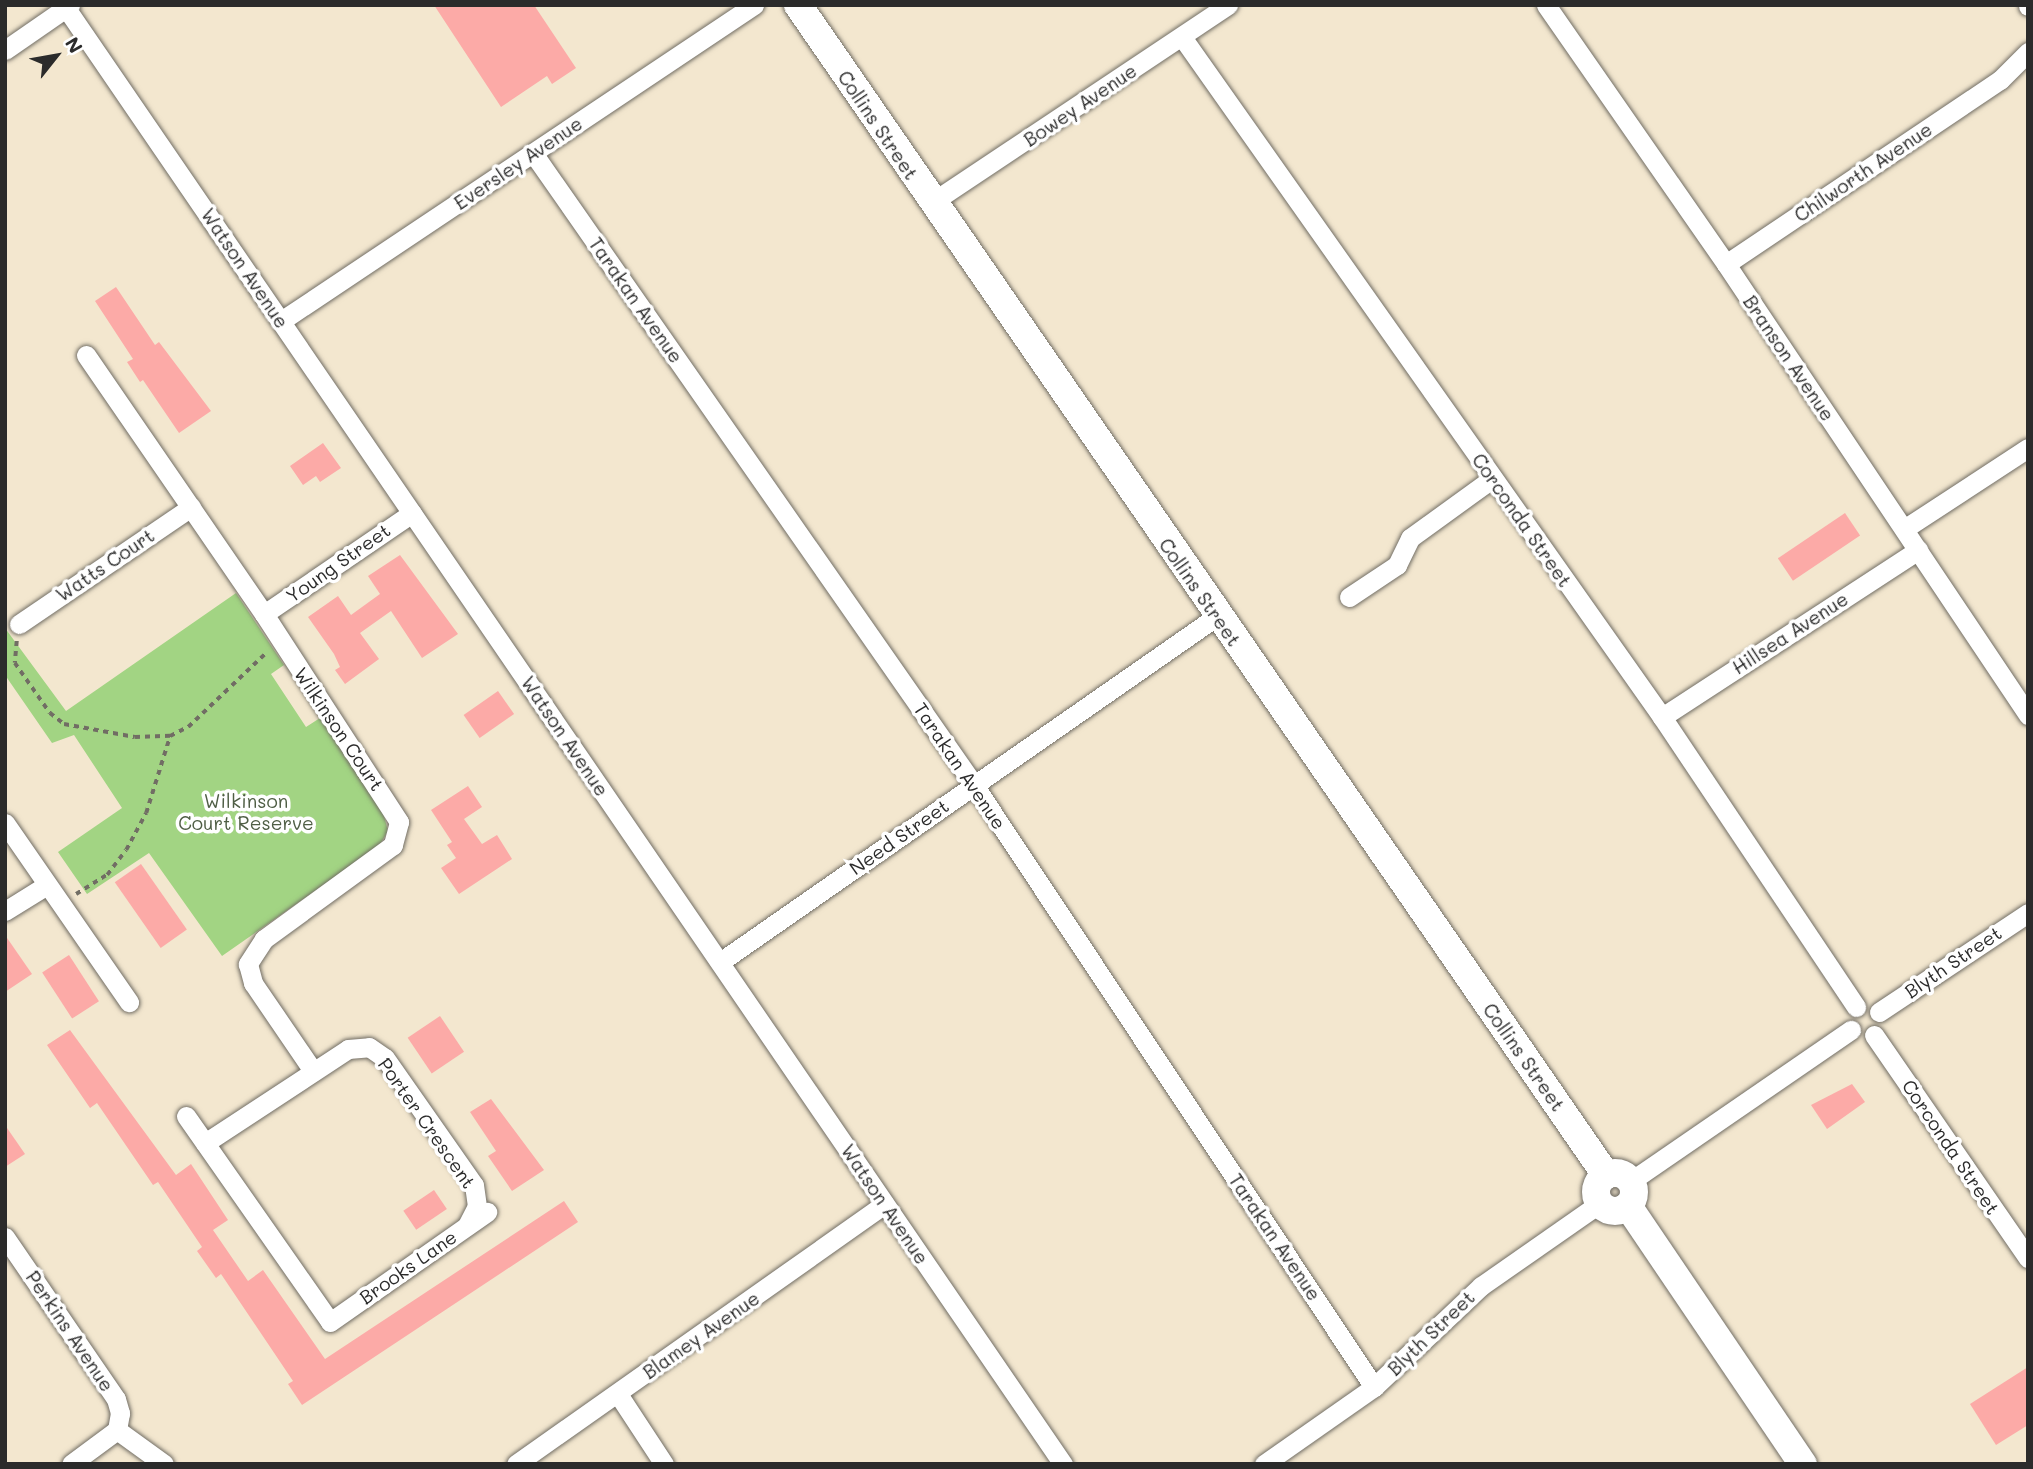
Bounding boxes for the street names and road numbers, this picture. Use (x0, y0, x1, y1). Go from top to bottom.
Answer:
street label: Bowey Avenue (1019, 59, 1141, 151)
street label: Collins Street (833, 66, 923, 184)
street label: Eversley Avenue (450, 112, 586, 214)
street label: Chilworth Avenue (1790, 117, 1936, 227)
street label: Watson Avenue (196, 204, 294, 332)
street label: Tarakan Avenue (584, 233, 688, 367)
street label: Branson Avenue (1739, 291, 1839, 425)
street label: Corconda Street (1467, 449, 1577, 591)
street label: Young Street (281, 519, 395, 607)
street label: Watts Court (52, 524, 158, 606)
street label: Collins Street (1154, 534, 1246, 650)
street label: Hillsea Avenue (1728, 587, 1852, 679)
street label: Wilkinson Court (289, 663, 389, 795)
street label: Watson Avenue (516, 672, 614, 800)
street label: Tarakan Avenue (909, 698, 1011, 834)
street label: Need Street (845, 794, 953, 880)
street label: Blyth Street (1900, 921, 2006, 1003)
street label: Collins Street (1478, 999, 1570, 1115)
street label: Porter Crescent (373, 1053, 481, 1193)
street label: Corconda Street (1897, 1075, 2005, 1219)
street label: Watson Avenue (836, 1140, 934, 1268)
street label: Tarakan Avenue (1224, 1169, 1326, 1305)
street label: Brooks Lane (355, 1225, 461, 1309)
street label: Perkins Avenue (21, 1266, 119, 1396)
street label: Blamey Avenue (638, 1286, 764, 1384)
street label: Blyth Street (1383, 1286, 1479, 1380)

